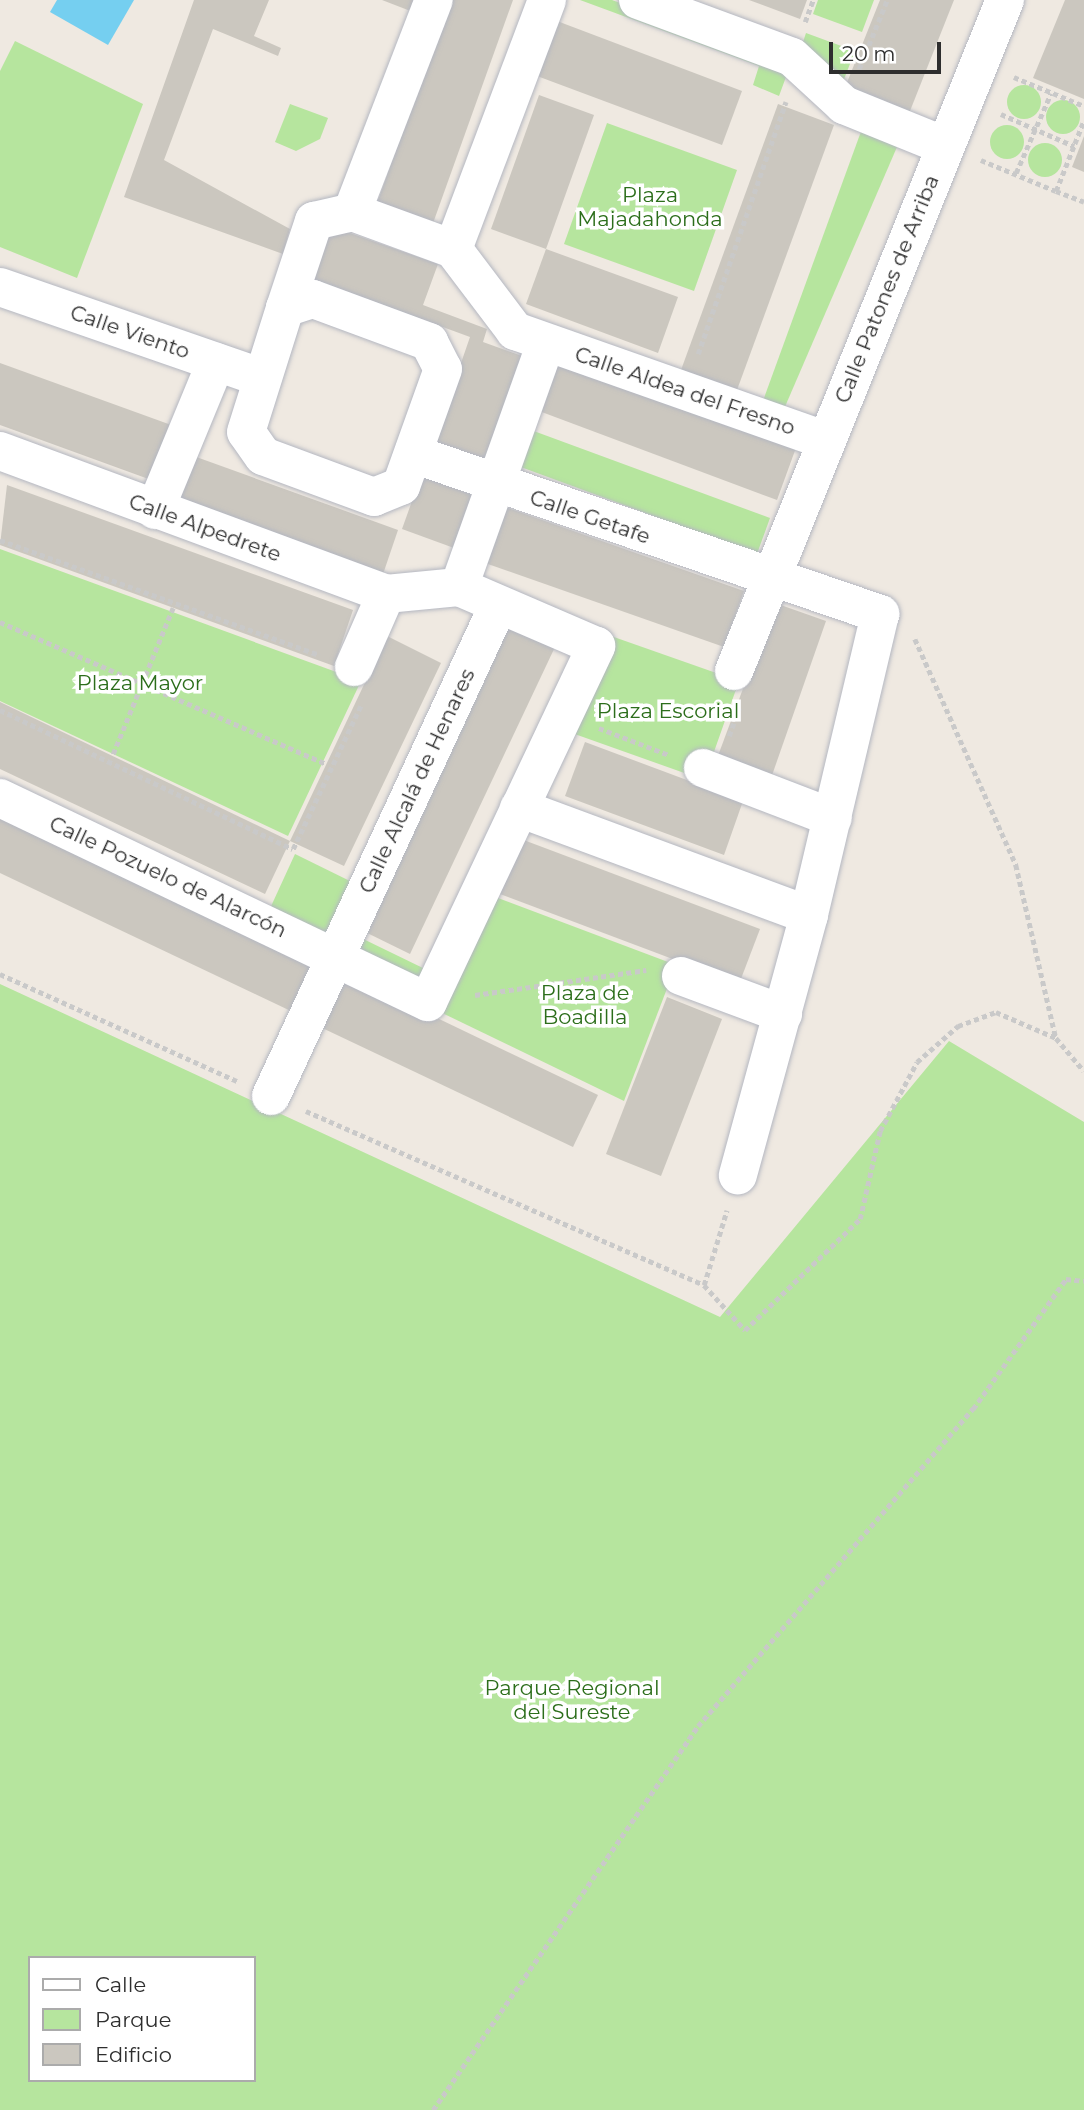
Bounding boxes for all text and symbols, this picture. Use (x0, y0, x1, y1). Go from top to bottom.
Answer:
scale bar (832, 28, 944, 72)
text: 20 m (842, 41, 896, 66)
street label: Calle Patones de Arriba (830, 171, 944, 407)
park label: Plaza Majadahonda (577, 182, 723, 232)
street label: Calle Viento (67, 300, 193, 364)
street label: Calle Aldea del Fresno (571, 341, 799, 441)
street label: Calle Getafe (527, 485, 653, 549)
street label: Calle Alpedrete (125, 489, 285, 567)
street label: Calle Alcalá de Henares (354, 665, 480, 897)
park label: Plaza Mayor (77, 670, 203, 696)
park label: Plaza Escorial (597, 698, 739, 724)
street label: Calle Pozuelo de Alarcón (45, 811, 291, 943)
park label: Plaza de Boadilla (541, 980, 629, 1030)
park label: Parque Regional del Sureste (484, 1675, 660, 1725)
legend (28, 1956, 256, 2082)
text: Calle (95, 1972, 146, 1997)
text: Parque (95, 2007, 171, 2032)
text: Edificio (95, 2042, 172, 2067)

